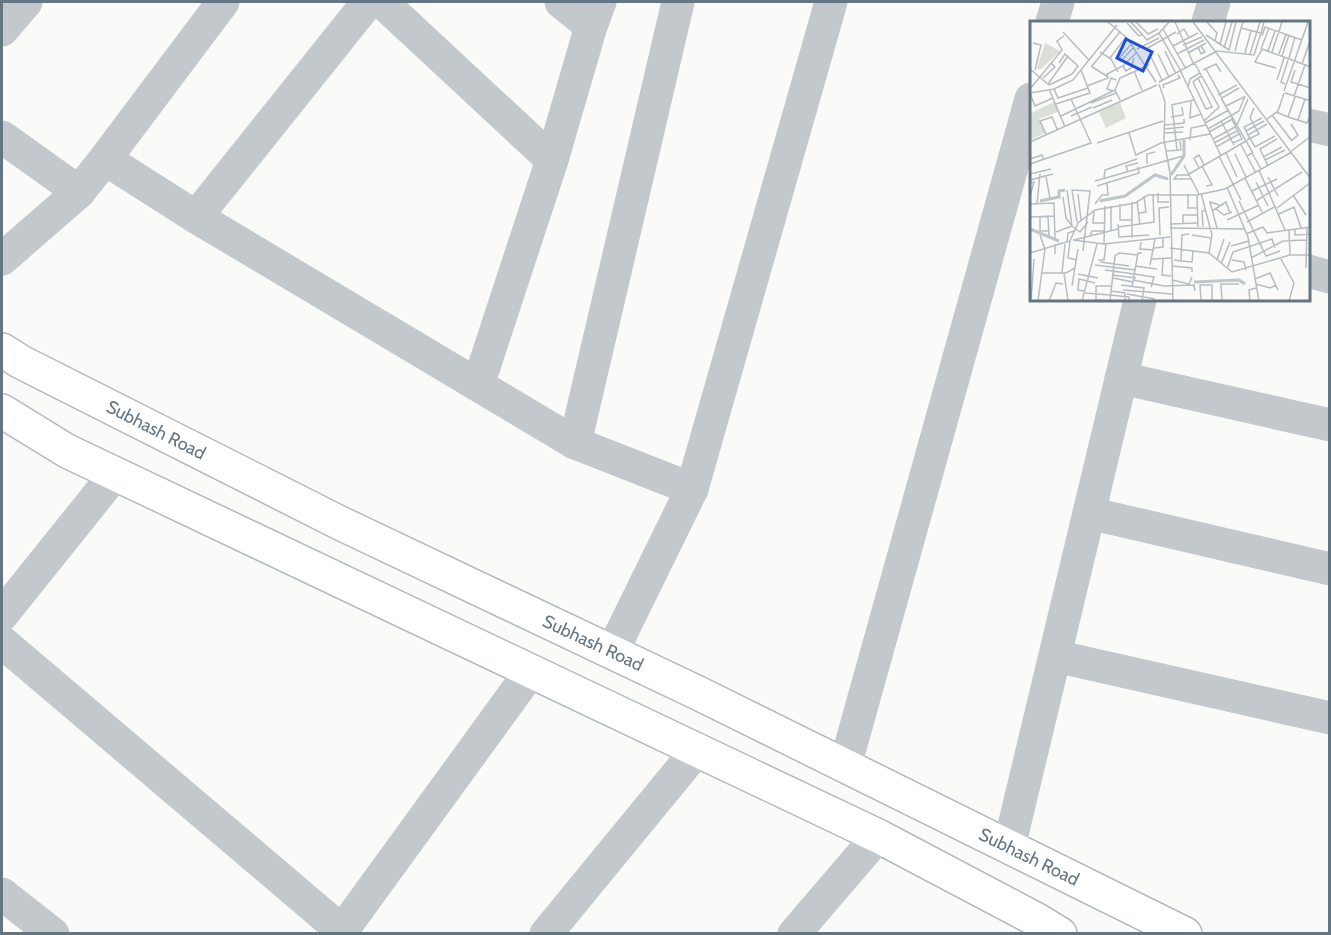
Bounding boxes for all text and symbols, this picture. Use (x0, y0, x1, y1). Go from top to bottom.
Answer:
inset map (1030, 21, 1310, 302)
street label: Subhash Road (103, 396, 209, 464)
street label: Subhash Road (539, 610, 647, 676)
street label: Subhash Road (975, 823, 1083, 891)

